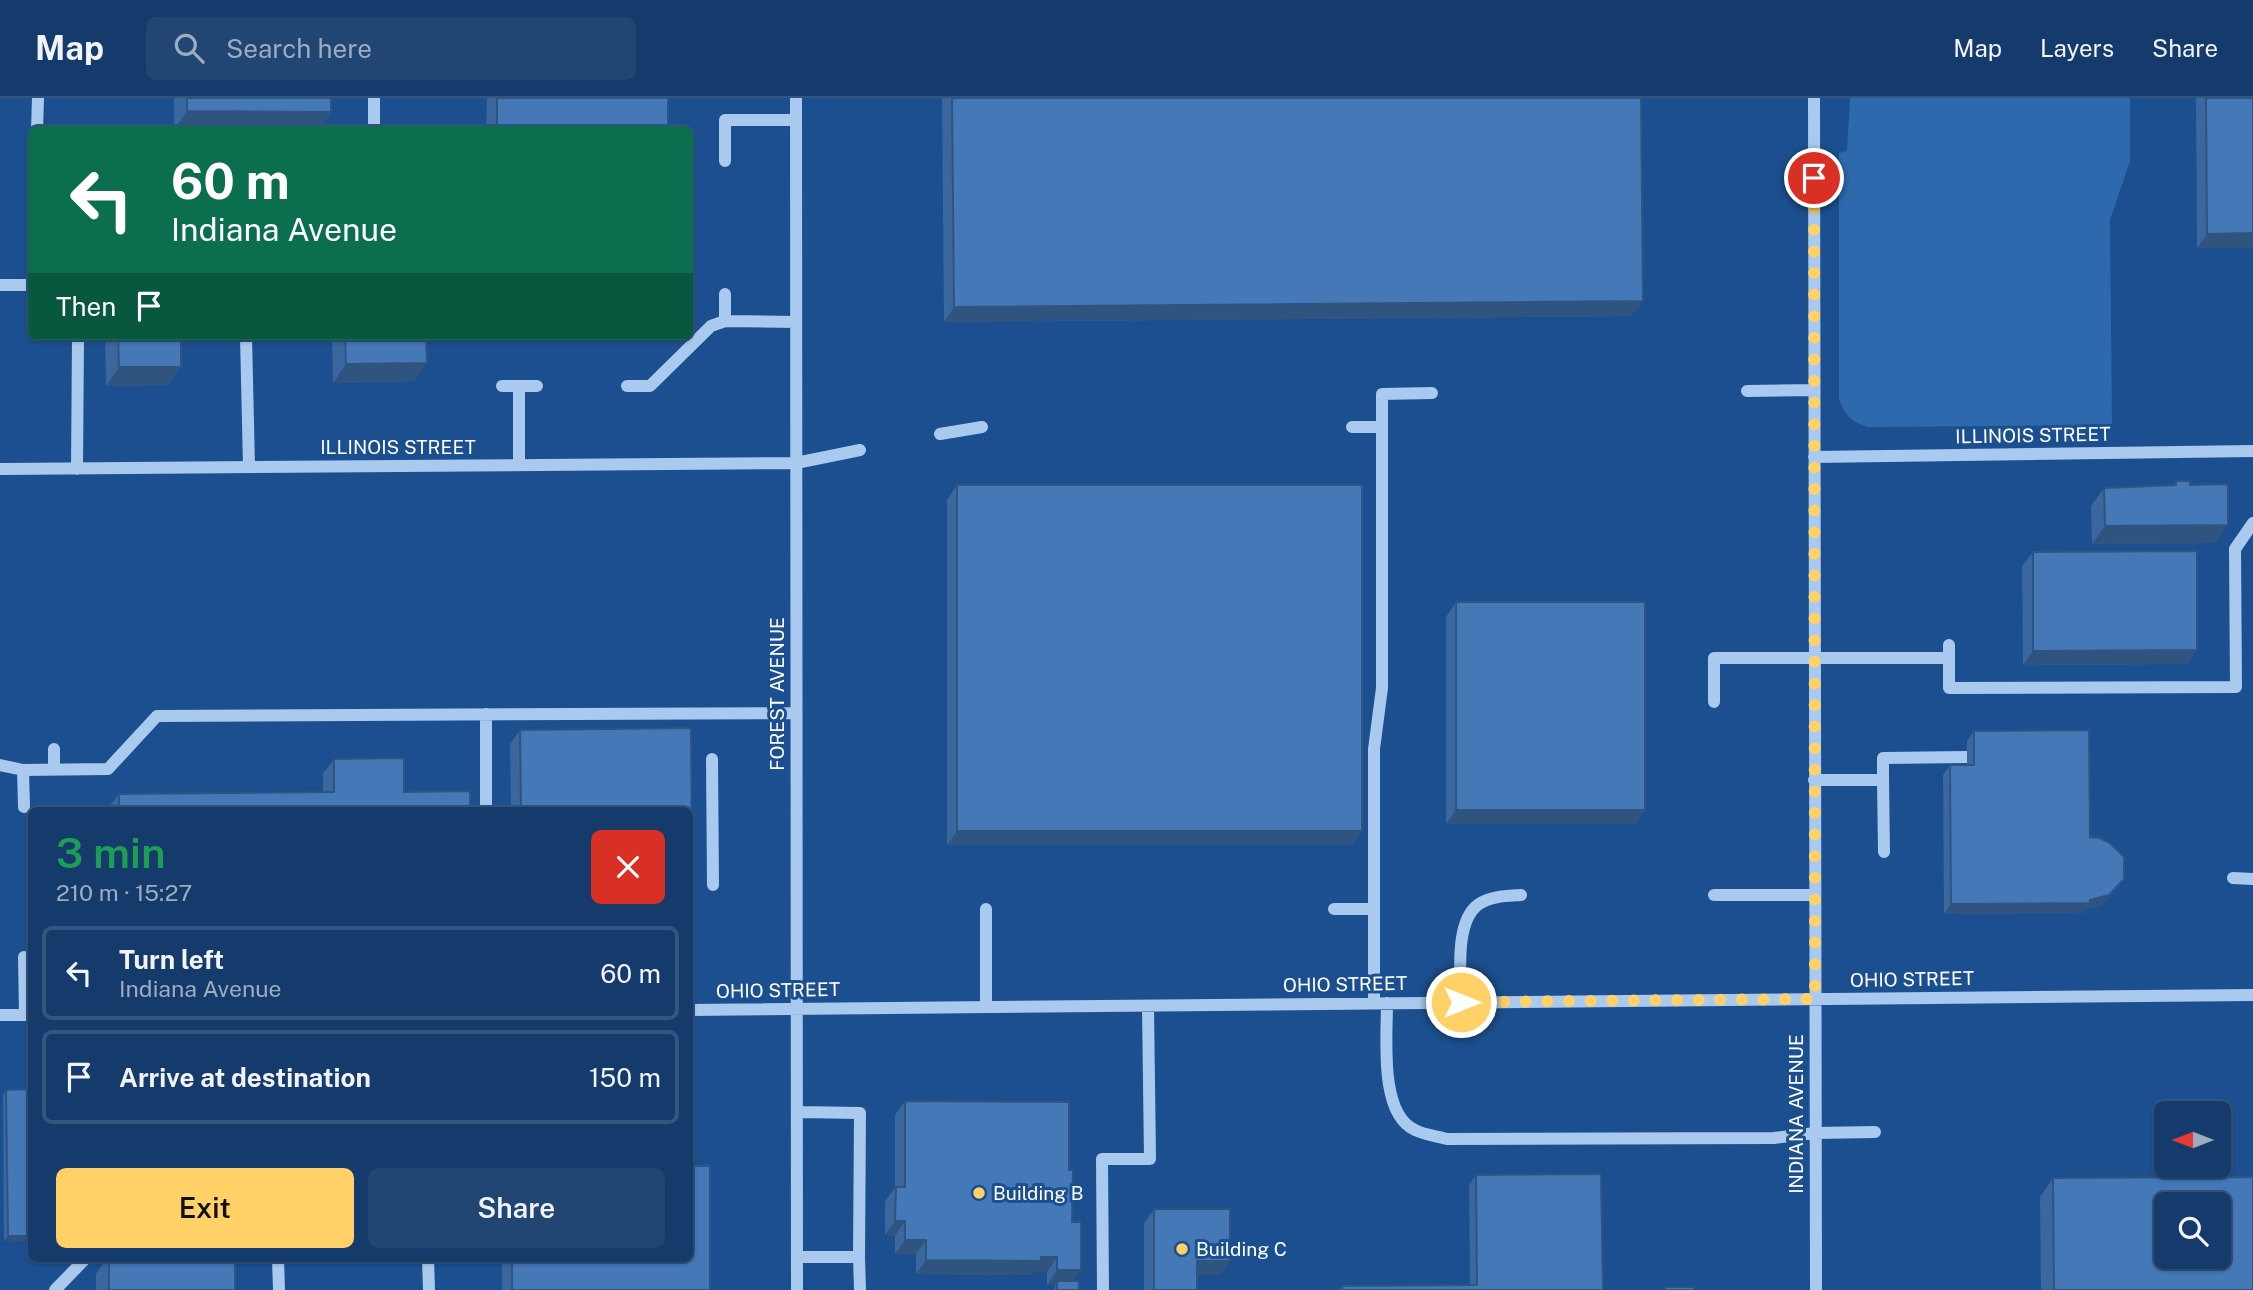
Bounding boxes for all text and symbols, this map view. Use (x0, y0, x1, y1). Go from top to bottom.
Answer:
search box (146, 17, 636, 80)
text: Map (35, 29, 104, 67)
icon: search (170, 29, 208, 67)
text: Search here (226, 33, 372, 64)
text: Map (1953, 34, 2002, 62)
text: Layers (2040, 34, 2114, 62)
text: Share (2152, 34, 2218, 62)
pin (1784, 148, 1844, 208)
text: 60 m (171, 152, 290, 210)
icon: left (56, 154, 147, 245)
icon: arrive (1795, 159, 1833, 197)
text: Indiana Avenue (171, 211, 397, 248)
icon: arrive (130, 287, 168, 325)
text: Then (56, 291, 116, 322)
street label: ILLINOIS STREET (1955, 423, 2111, 447)
street label: ILLINOIS STREET (320, 436, 476, 458)
street label: FOREST AVENUE (766, 617, 788, 771)
text: 3 min (56, 828, 166, 877)
button: close (591, 830, 665, 904)
text: 210 m · 15:27 (56, 879, 192, 906)
text: Turn left (119, 944, 224, 975)
icon: left (60, 954, 98, 992)
text: 60 m (600, 958, 661, 989)
position arrow (1424, 965, 1498, 1039)
street label: OHIO STREET (1850, 967, 1974, 991)
street label: OHIO STREET (1283, 972, 1407, 996)
text: Indiana Avenue (119, 975, 282, 1002)
street label: OHIO STREET (716, 978, 840, 1002)
street label: INDIANA AVENUE (1785, 1034, 1807, 1194)
icon: arrive (60, 1058, 98, 1096)
text: Arrive at destination (119, 1062, 371, 1093)
text: 150 m (589, 1062, 661, 1093)
north arrow (2154, 1101, 2231, 1178)
map controls (2154, 1101, 2231, 1269)
button: Exit (56, 1168, 354, 1248)
button: Share (368, 1168, 665, 1248)
place label: Building B (993, 1182, 1083, 1204)
marker: Building B (971, 1185, 987, 1201)
button: search (2154, 1192, 2231, 1269)
place label: Building C (1196, 1238, 1287, 1260)
marker: Building C (1174, 1241, 1190, 1257)

